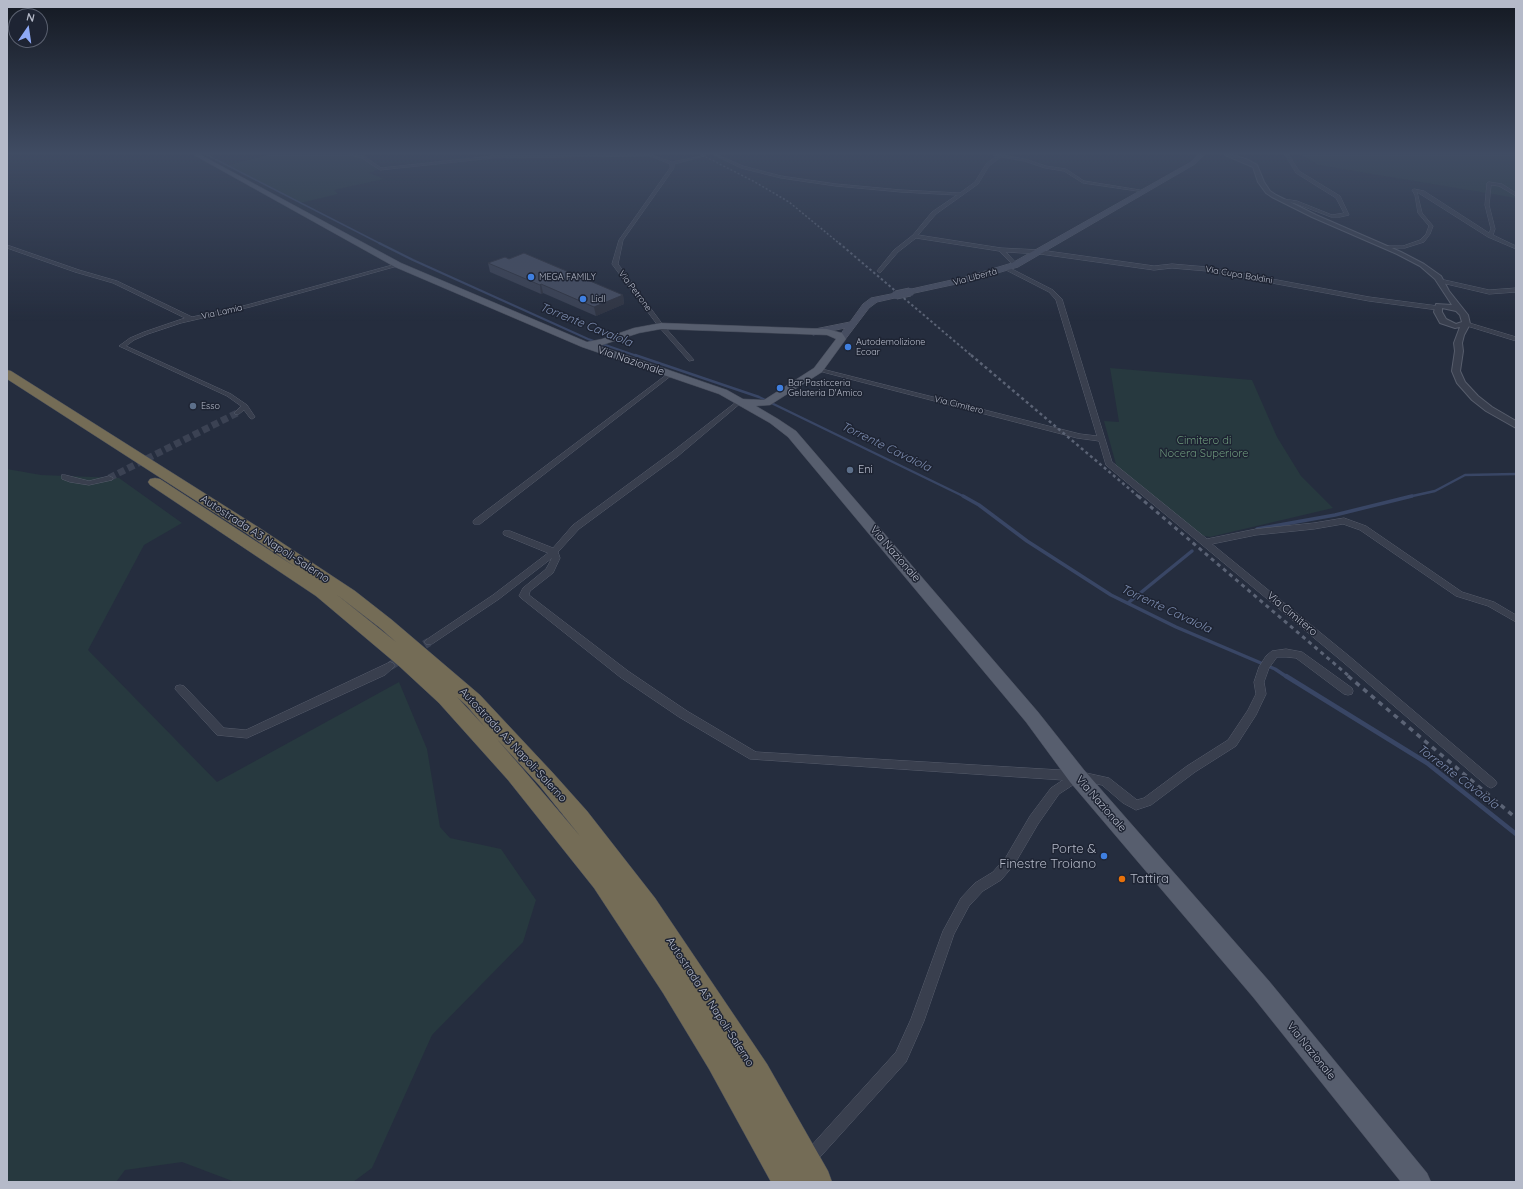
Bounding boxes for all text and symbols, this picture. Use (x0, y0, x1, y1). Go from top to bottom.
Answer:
north arrow (8, 8, 48, 48)
text: N (25, 10, 36, 25)
street label: Via Cupa Baldini (1205, 264, 1273, 286)
street label: Via Libertà (952, 266, 998, 288)
street label: Via Petrone (616, 268, 654, 314)
marker: MEGA FAMILY (526, 272, 536, 282)
place label: MEGA FAMILY (539, 272, 596, 282)
marker: Lidl (578, 294, 588, 304)
place label: Lidl (591, 294, 605, 304)
water label: Torrente Cavaiola (538, 300, 634, 350)
street label: Via Lamia (200, 302, 244, 322)
place label: Autodemolizione Ecoar (856, 337, 925, 358)
marker: Autodemolizione Ecoar (843, 342, 853, 352)
street label: Via Nazionale (596, 343, 666, 379)
place label: Bar Pasticceria Gelateria D'Amico (788, 378, 863, 399)
marker: Bar Pasticceria Gelateria D'Amico (775, 383, 785, 393)
street label: Via Cimitero (933, 394, 985, 416)
marker: Esso (188, 401, 198, 411)
place label: Esso (201, 401, 220, 411)
water label: Torrente Cavaiola (839, 419, 933, 475)
park label: Cimitero di Nocera Superiore (1159, 434, 1249, 460)
place label: Eni (858, 463, 873, 477)
marker: Eni (845, 465, 855, 475)
street label: Autostrada A3 Napoli-Salerno (198, 492, 332, 586)
street label: Via Nazionale (867, 523, 923, 585)
water label: Torrente Cavaiola (1118, 582, 1214, 636)
street label: Via Cimitero (1264, 589, 1320, 639)
street label: Autostrada A3 Napoli-Salerno (457, 685, 569, 805)
water label: Torrente Cavaiola (1414, 742, 1502, 812)
street label: Via Nazionale (1073, 773, 1129, 835)
place label: Porte & Finestre Troiano (999, 841, 1096, 872)
marker: Porte & Finestre Troiano (1099, 851, 1109, 861)
place label: Tattira (1130, 871, 1169, 887)
marker: Tattira (1117, 874, 1127, 884)
street label: Autostrada A3 Napoli-Salerno (663, 935, 757, 1069)
street label: Via Nazionale (1284, 1020, 1338, 1082)

